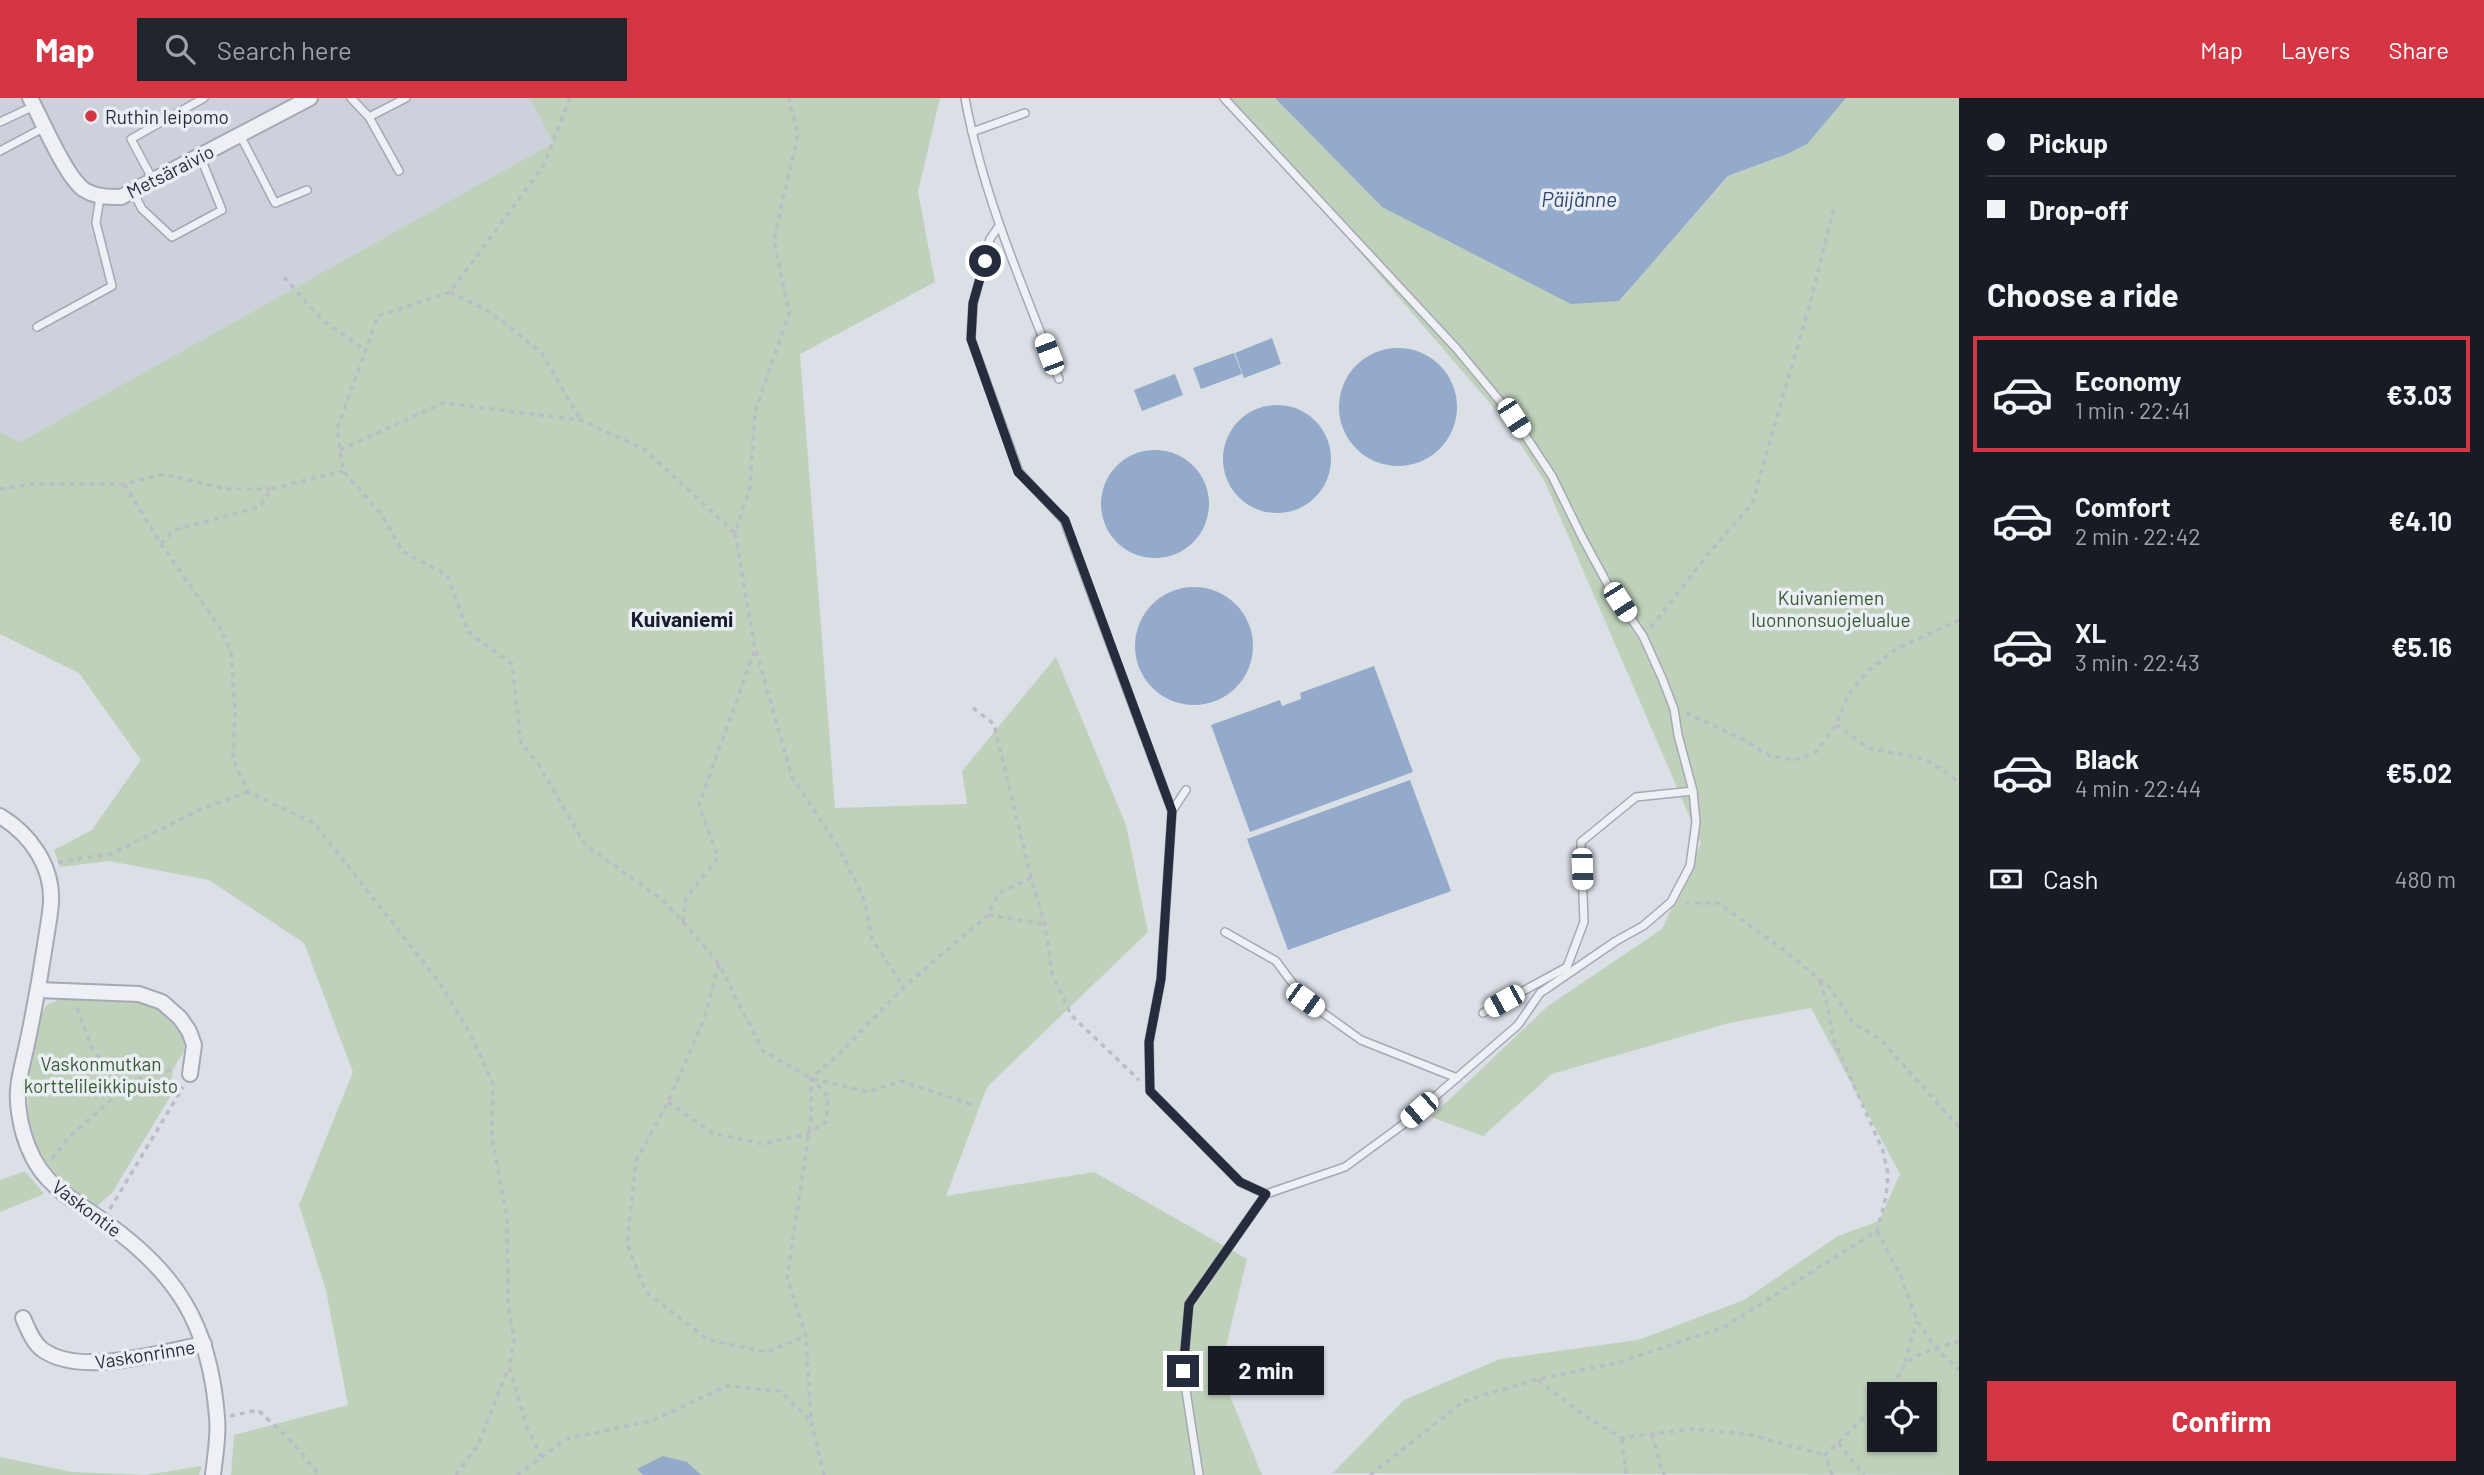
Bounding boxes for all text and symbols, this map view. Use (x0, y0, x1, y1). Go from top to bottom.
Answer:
search box (137, 18, 627, 81)
text: Map (35, 29, 95, 69)
icon: search (161, 30, 199, 68)
text: Search here (217, 34, 352, 65)
text: Map (2200, 35, 2243, 64)
text: Layers (2281, 35, 2350, 64)
text: Share (2388, 35, 2449, 64)
place label: Ruthin leipomo (105, 105, 229, 128)
marker: Ruthin leipomo (83, 108, 99, 124)
text: Pickup (2029, 127, 2108, 158)
street label: Metsäraivio (122, 139, 218, 203)
water label: Päijänne (1541, 186, 1617, 211)
text: Drop-off (2029, 194, 2129, 225)
route start (969, 245, 1001, 277)
text: Choose a ride (1987, 275, 2179, 313)
car (1032, 331, 1067, 377)
icon: car (1991, 363, 2054, 426)
text: Economy (2075, 365, 2181, 396)
text: €3.03 (2386, 379, 2452, 410)
car (1494, 395, 1535, 441)
text: 1 min · 22:41 (2075, 396, 2190, 424)
icon: car (1991, 489, 2054, 552)
text: Comfort (2075, 491, 2171, 522)
text: €4.10 (2389, 505, 2452, 536)
text: 2 min · 22:42 (2075, 522, 2201, 550)
car (1600, 579, 1641, 625)
park label: Kuivaniemen luonnonsuojelualue (1751, 586, 1911, 631)
district label: Kuivaniemi (631, 606, 733, 631)
icon: car (1991, 615, 2054, 678)
text: XL (2075, 617, 2106, 648)
text: €5.16 (2391, 631, 2452, 662)
text: 3 min · 22:43 (2075, 648, 2200, 676)
icon: car (1991, 741, 2054, 804)
text: Black (2075, 743, 2139, 774)
text: €5.02 (2386, 757, 2452, 788)
text: 4 min · 22:44 (2075, 774, 2201, 802)
car (1571, 848, 1594, 890)
icon: cash (1987, 860, 2025, 898)
text: Cash (2043, 863, 2098, 894)
text: 480 m (2395, 865, 2456, 893)
car (1282, 979, 1329, 1021)
car (1481, 982, 1528, 1020)
park label: Vaskonmutkan korttelileikkipuisto (24, 1052, 178, 1097)
car (1397, 1088, 1442, 1132)
street label: Vaskontie (48, 1175, 126, 1241)
street label: Vaskonrinne (93, 1335, 197, 1373)
callout: 2 min (1208, 1346, 1323, 1396)
route end (1167, 1355, 1199, 1387)
text: 2 min (1238, 1356, 1294, 1384)
button: Confirm (1987, 1381, 2456, 1461)
map controls (1867, 1382, 1937, 1452)
button: locate (1867, 1382, 1937, 1452)

